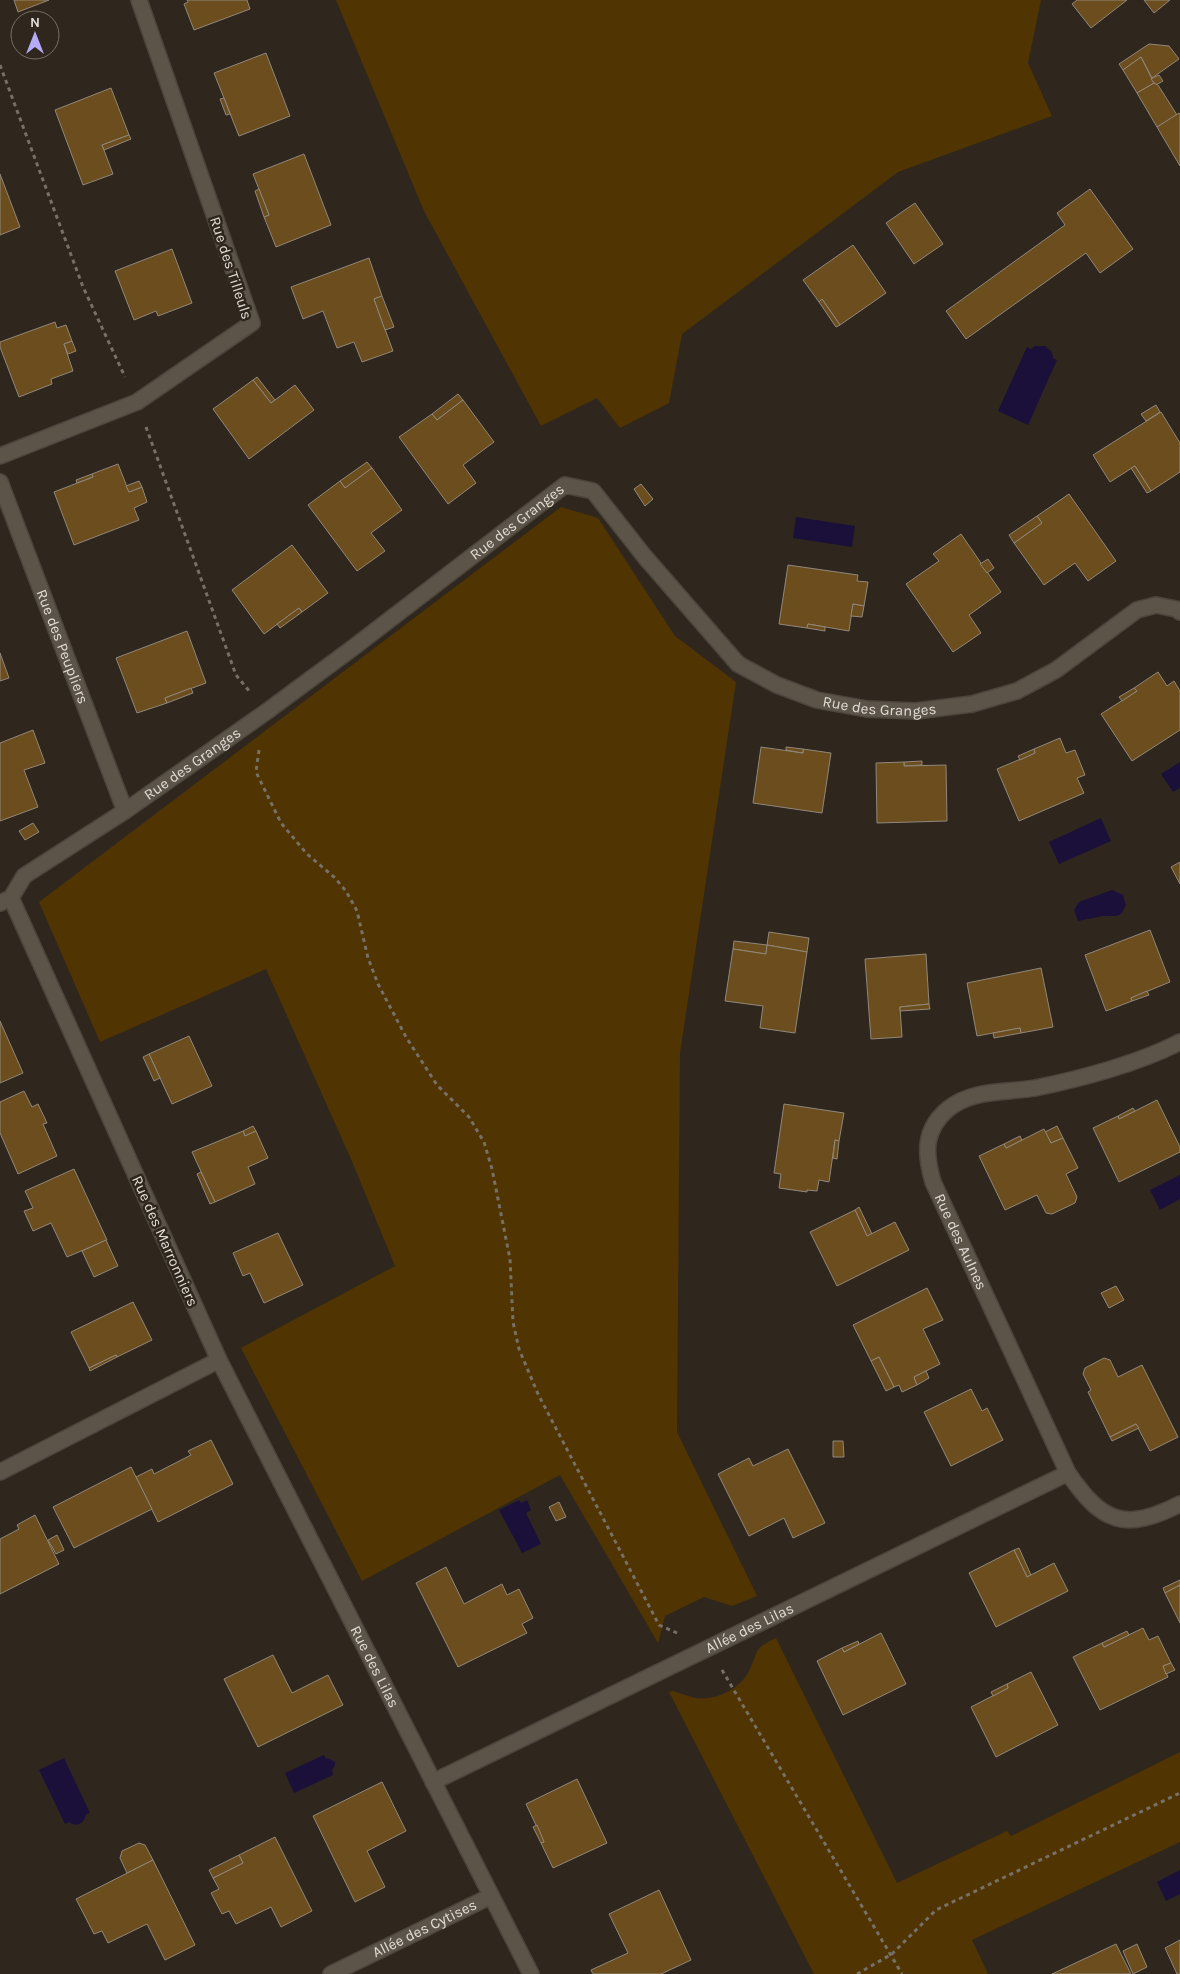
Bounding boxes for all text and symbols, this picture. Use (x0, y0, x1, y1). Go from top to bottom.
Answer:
north arrow (10, 10, 60, 60)
text: N (30, 14, 40, 31)
street label: Rue des Tilleuls (206, 214, 256, 322)
street label: Rue des Granges (466, 480, 568, 564)
street label: Rue des Peupliers (33, 587, 92, 706)
street label: Rue des Granges (821, 692, 937, 720)
street label: Rue des Granges (140, 724, 244, 804)
street label: Rue des Marronniers (128, 1173, 202, 1309)
street label: Rue des Aulnes (931, 1191, 991, 1293)
street label: Allée des Lilas (702, 1599, 797, 1657)
street label: Rue des Lilas (347, 1623, 403, 1711)
street label: Allée des Cytises (369, 1895, 480, 1961)

